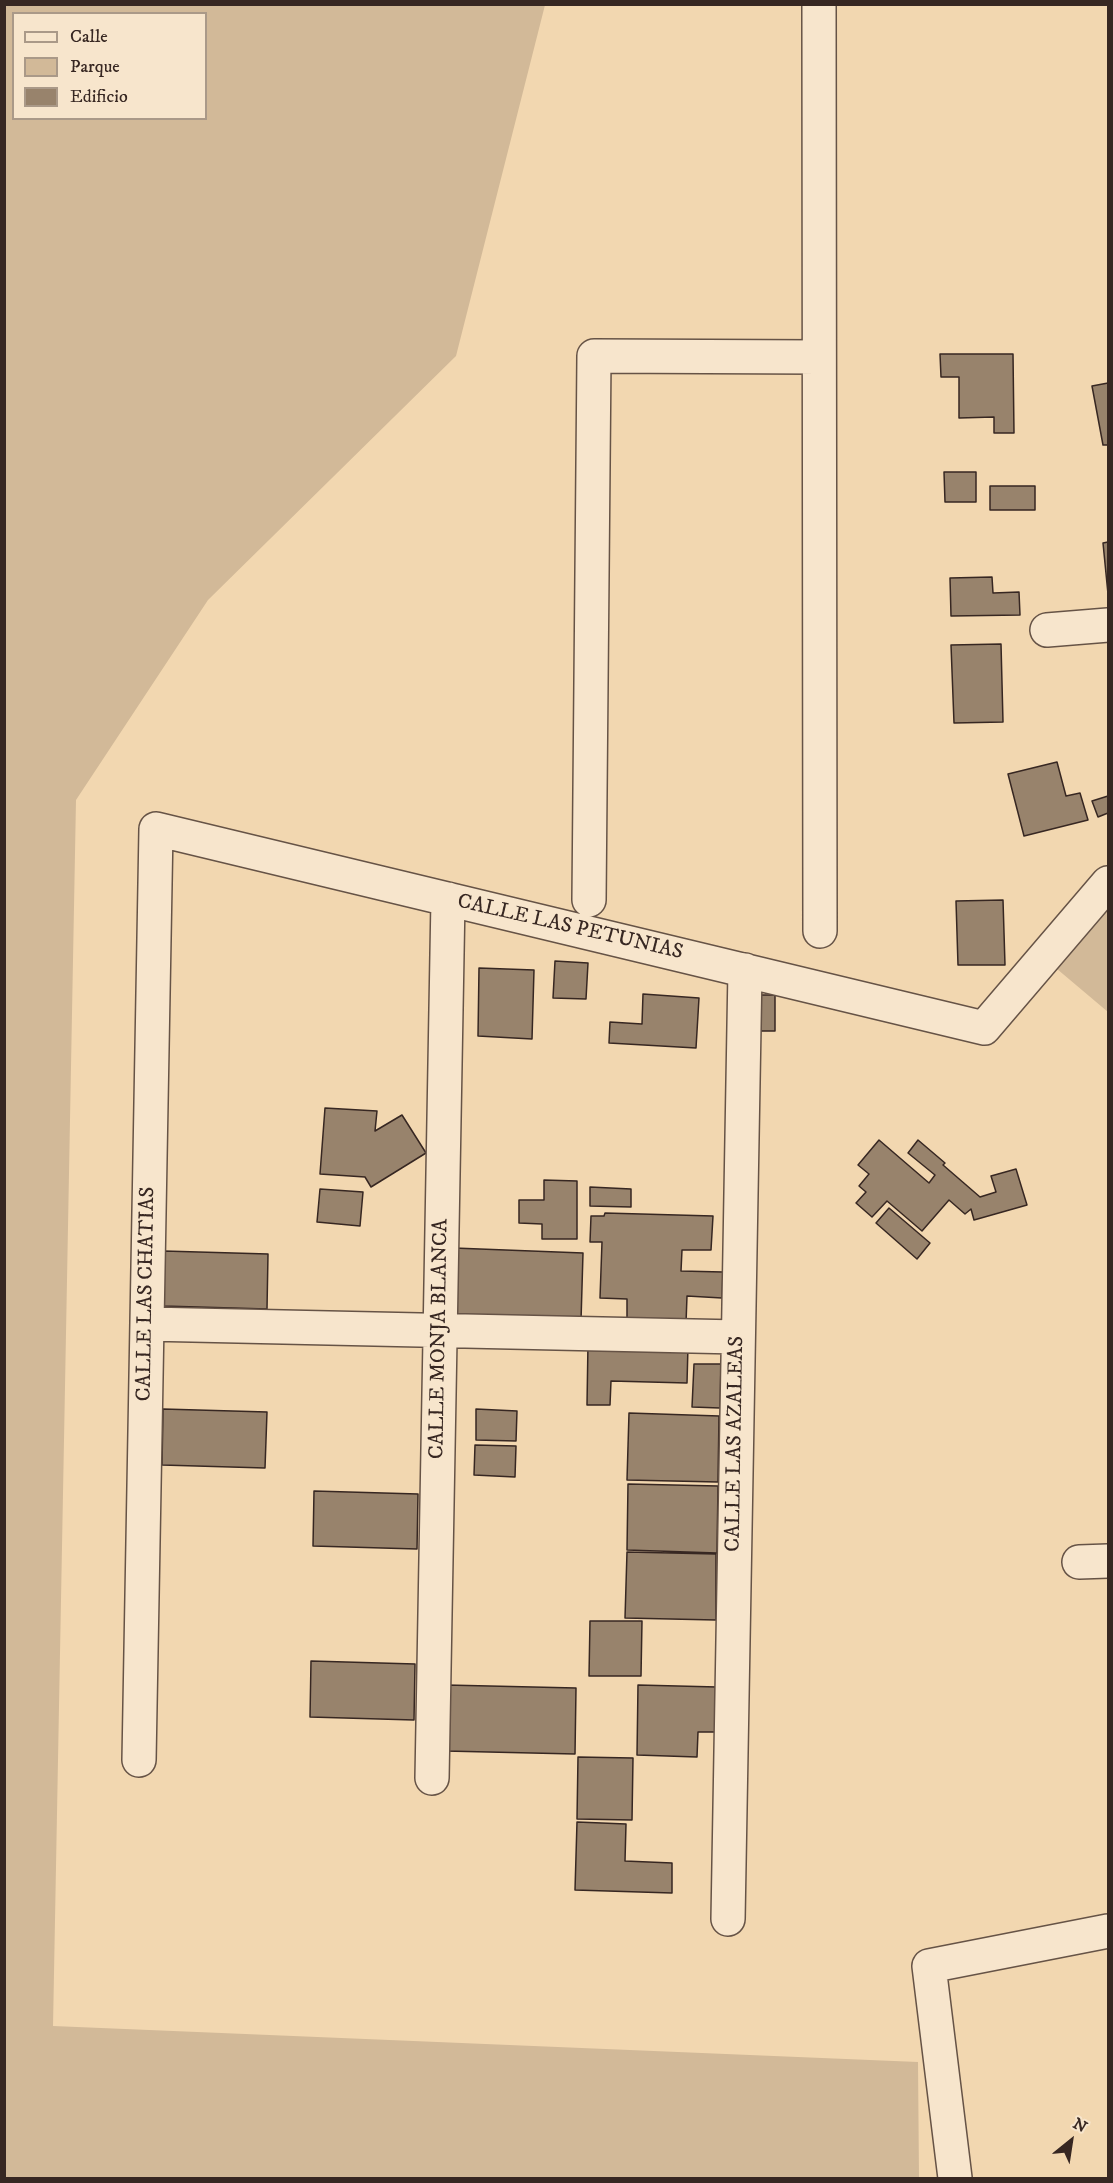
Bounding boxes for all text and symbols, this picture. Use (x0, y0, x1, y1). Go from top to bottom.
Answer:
legend (12, 12, 207, 120)
text: Calle (70, 26, 108, 48)
text: Parque (70, 56, 120, 78)
text: Edificio (70, 86, 128, 108)
street label: CALLE LAS PETUNIAS (455, 890, 685, 966)
street label: CALLE LAS CHATIAS (133, 1186, 161, 1402)
street label: CALLE MONJA BLANCA (425, 1219, 455, 1459)
street label: CALLE LAS AZALEAS (722, 1336, 750, 1552)
north arrow (1041, 2111, 1101, 2171)
text: N (1069, 2113, 1091, 2137)

